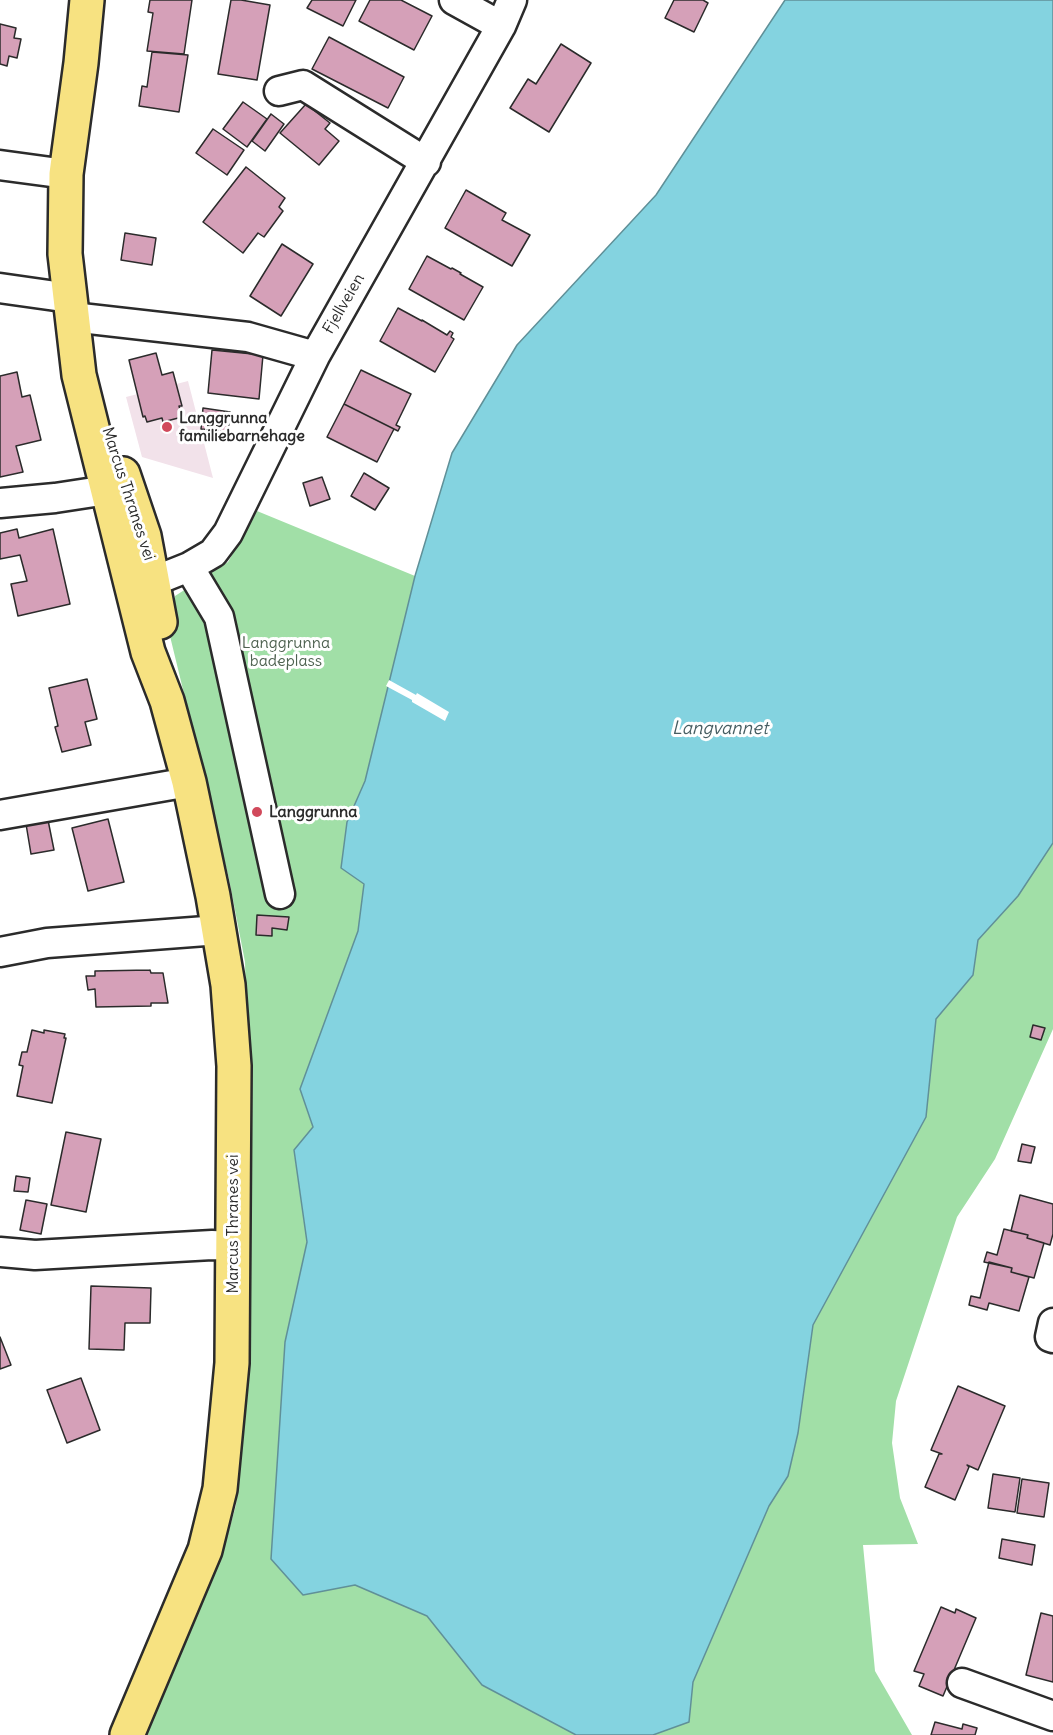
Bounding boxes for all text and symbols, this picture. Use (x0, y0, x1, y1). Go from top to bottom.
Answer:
street label: Fjellveien (319, 271, 369, 337)
place label: Langgrunna familiebarnehage (179, 408, 305, 446)
marker: Langgrunna familiebarnehage (160, 420, 174, 434)
street label: Marcus Thranes vei (97, 425, 159, 563)
park label: Langgrunna badeplass (242, 633, 330, 671)
water label: Langvannet (672, 718, 768, 740)
place label: Langgrunna (269, 802, 357, 822)
marker: Langgrunna (250, 805, 264, 819)
street label: Marcus Thranes vei (223, 1155, 243, 1293)

